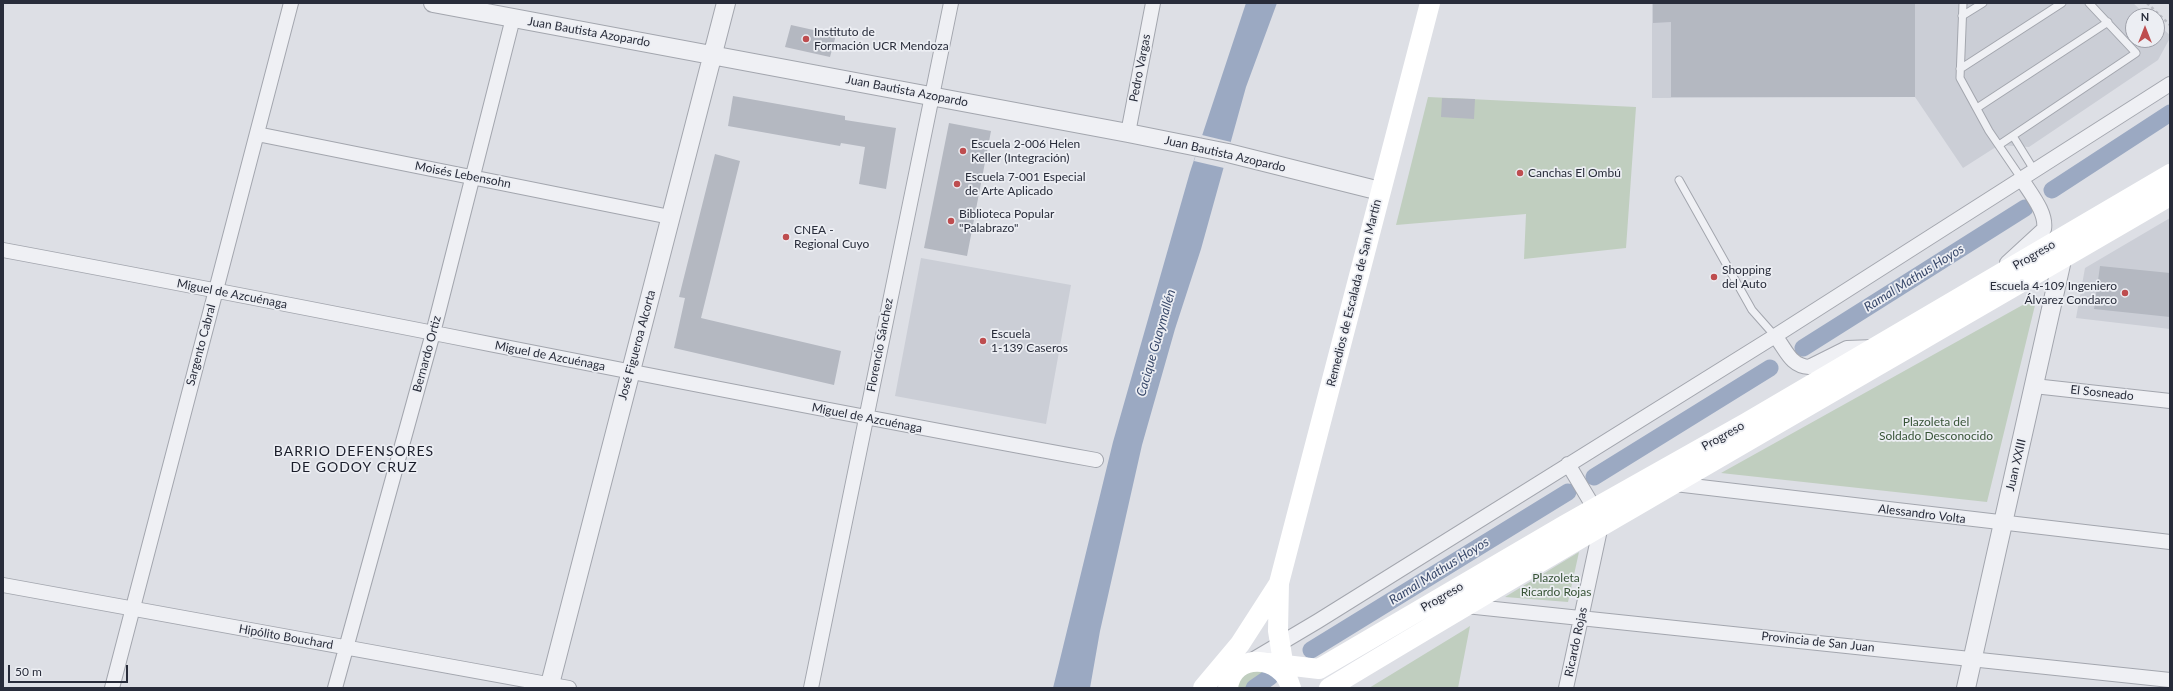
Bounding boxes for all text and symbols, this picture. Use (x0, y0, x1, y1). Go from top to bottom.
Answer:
north arrow (2125, 8, 2165, 48)
text: N (2141, 10, 2149, 23)
street label: Juan Bautista Azopardo (527, 14, 651, 50)
place label: Instituto de Formación UCR Mendoza (814, 25, 949, 53)
street label: Pedro Vargas (1126, 33, 1154, 103)
marker: Instituto de Formación UCR Mendoza (801, 34, 811, 44)
street label: Juan Bautista Azopardo (845, 72, 969, 110)
street label: Juan Bautista Azopardo (1163, 133, 1287, 175)
place label: Escuela 2-006 Helen Keller (Integración) (971, 137, 1080, 165)
marker: Escuela 2-006 Helen Keller (Integración) (958, 146, 968, 156)
street label: Moisés Lebensohn (414, 159, 512, 191)
place label: Canchas El Ombú (1528, 166, 1621, 180)
marker: Canchas El Ombú (1515, 168, 1525, 178)
place label: Escuela 7-001 Especial de Arte Aplicado (965, 170, 1086, 198)
marker: Escuela 7-001 Especial de Arte Aplicado (952, 179, 962, 189)
street label: Remedios de Escalada de San Martín (1324, 198, 1384, 388)
place label: Biblioteca Popular "Palabrazo" (959, 207, 1054, 235)
marker: Biblioteca Popular "Palabrazo" (946, 216, 956, 226)
place label: CNEA - Regional Cuyo (794, 223, 869, 251)
marker: CNEA - Regional Cuyo (781, 232, 791, 242)
street label: Progreso (2010, 237, 2058, 273)
water label: Ramal Mathus Hoyos (1861, 241, 1967, 315)
place label: Shopping del Auto (1722, 263, 1771, 291)
marker: Shopping del Auto (1709, 272, 1719, 282)
street label: Miguel de Azcuénaga (176, 276, 288, 312)
place label: Escuela 4-109 Ingeniero Álvarez Condarco (1990, 279, 2117, 307)
water label: Cacique Guaymallén (1133, 288, 1179, 398)
marker: Escuela 4-109 Ingeniero Álvarez Condarco (2120, 288, 2130, 298)
street label: José Figueroa Alcorta (615, 289, 659, 401)
street label: Florencio Sánchez (864, 297, 896, 393)
street label: Sargento Cabral (183, 303, 219, 387)
street label: Bernardo Ortiz (410, 314, 444, 394)
place label: Escuela 1-139 Caseros (991, 327, 1068, 355)
marker: Escuela 1-139 Caseros (978, 336, 988, 346)
street label: Miguel de Azcuénaga (494, 338, 606, 374)
street label: El Sosneado (2070, 383, 2134, 403)
street label: Miguel de Azcuénaga (811, 400, 923, 436)
park label: Plazoleta del Soldado Desconocido (1879, 415, 1993, 443)
street label: Progreso (1699, 418, 1747, 454)
street label: Juan XXIII (2003, 438, 2029, 492)
district label: BARRIO DEFENSORES DE GODOY CRUZ (274, 443, 434, 476)
street label: Alessandro Volta (1877, 501, 1967, 527)
water label: Ramal Mathus Hoyos (1386, 534, 1492, 608)
park label: Plazoleta Ricardo Rojas (1521, 571, 1591, 599)
street label: Progreso (1418, 579, 1466, 615)
street label: Ricardo Rojas (1562, 606, 1590, 678)
street label: Hipólito Bouchard (238, 622, 334, 652)
street label: Provincia de San Juan (1761, 629, 1875, 655)
scale bar (10, 657, 130, 683)
text: 50 m (15, 664, 42, 679)

